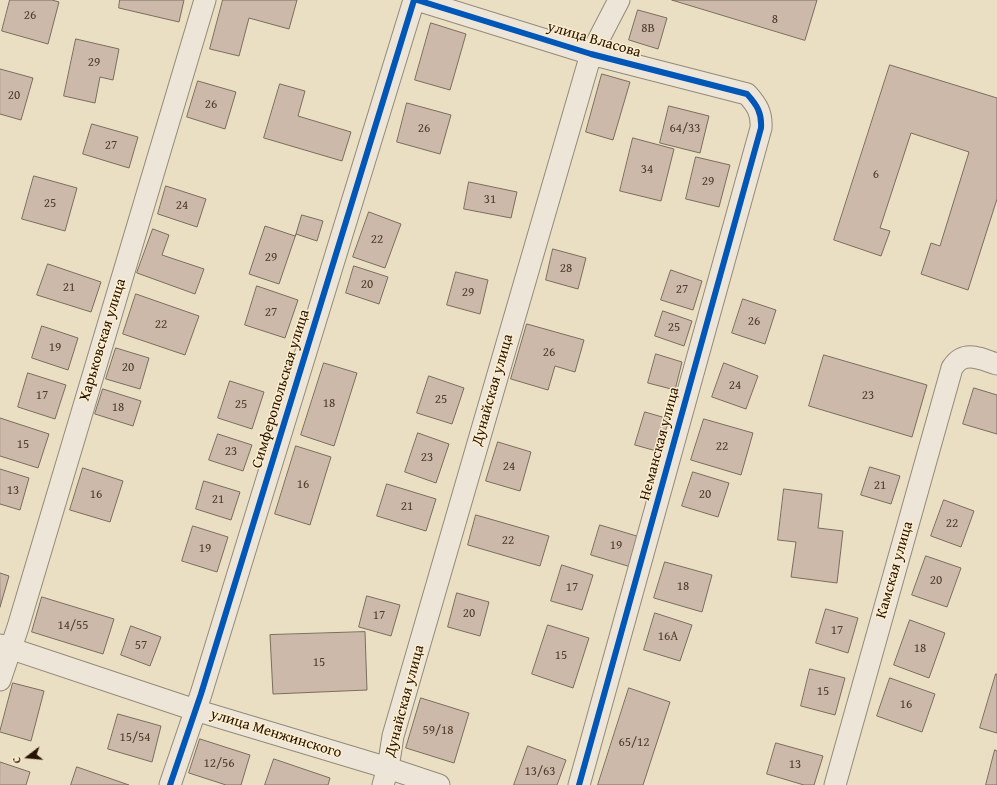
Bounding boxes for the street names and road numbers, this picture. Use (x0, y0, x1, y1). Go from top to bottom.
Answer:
street label: улица Власова (545, 18, 643, 62)
street label: Харьковская улица (76, 276, 130, 404)
street label: Симферопольская улица (248, 307, 314, 471)
street label: Дунайская улица (468, 332, 518, 448)
street label: Неманская улица (636, 385, 684, 503)
street label: Камская улица (873, 519, 917, 621)
street label: Дунайская улица (381, 643, 429, 759)
street label: улица Менжинского (208, 706, 344, 762)

